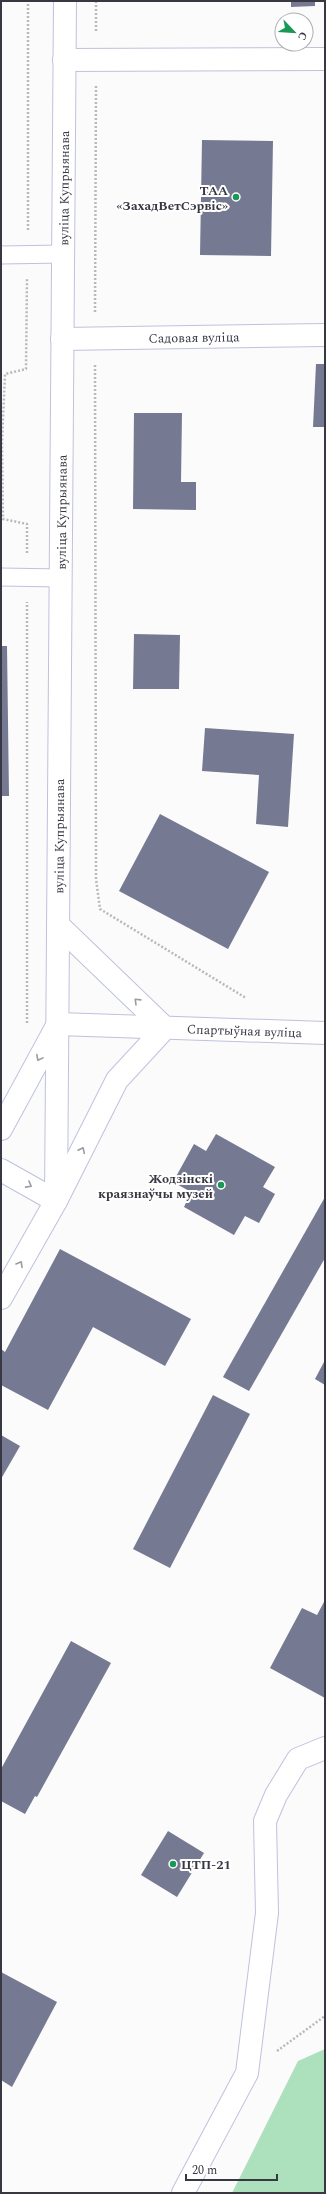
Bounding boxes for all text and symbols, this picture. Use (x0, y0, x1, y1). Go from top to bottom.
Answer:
north arrow (274, 12, 314, 52)
text: С (293, 29, 312, 43)
street label: вуліца Купрыянава (54, 130, 75, 246)
place label: ТАА «ЗахадВетСэрвіс» (116, 181, 228, 216)
marker: ТАА «ЗахадВетСэрвіс» (231, 192, 241, 202)
street label: Садовая вуліца (148, 327, 240, 349)
street label: вуліца Купрыянава (52, 454, 73, 570)
street label: вуліца Купрыянава (49, 778, 70, 894)
one-way arrow (134, 998, 142, 1006)
street label: Спартыўная вуліца (186, 1019, 303, 1043)
one-way arrow (37, 1054, 44, 1061)
one-way arrow (77, 1146, 85, 1154)
place label: Жодзінскі краязнаўчы музей (98, 1169, 213, 1204)
marker: Жодзінскі краязнаўчы музей (216, 1180, 226, 1190)
one-way arrow (25, 1181, 32, 1188)
one-way arrow (16, 1261, 23, 1268)
place label: ЦТП-21 (181, 1855, 231, 1875)
marker: ЦТП-21 (168, 1859, 178, 1869)
scale bar (186, 2156, 277, 2182)
text: 20 m (192, 2161, 217, 2180)

